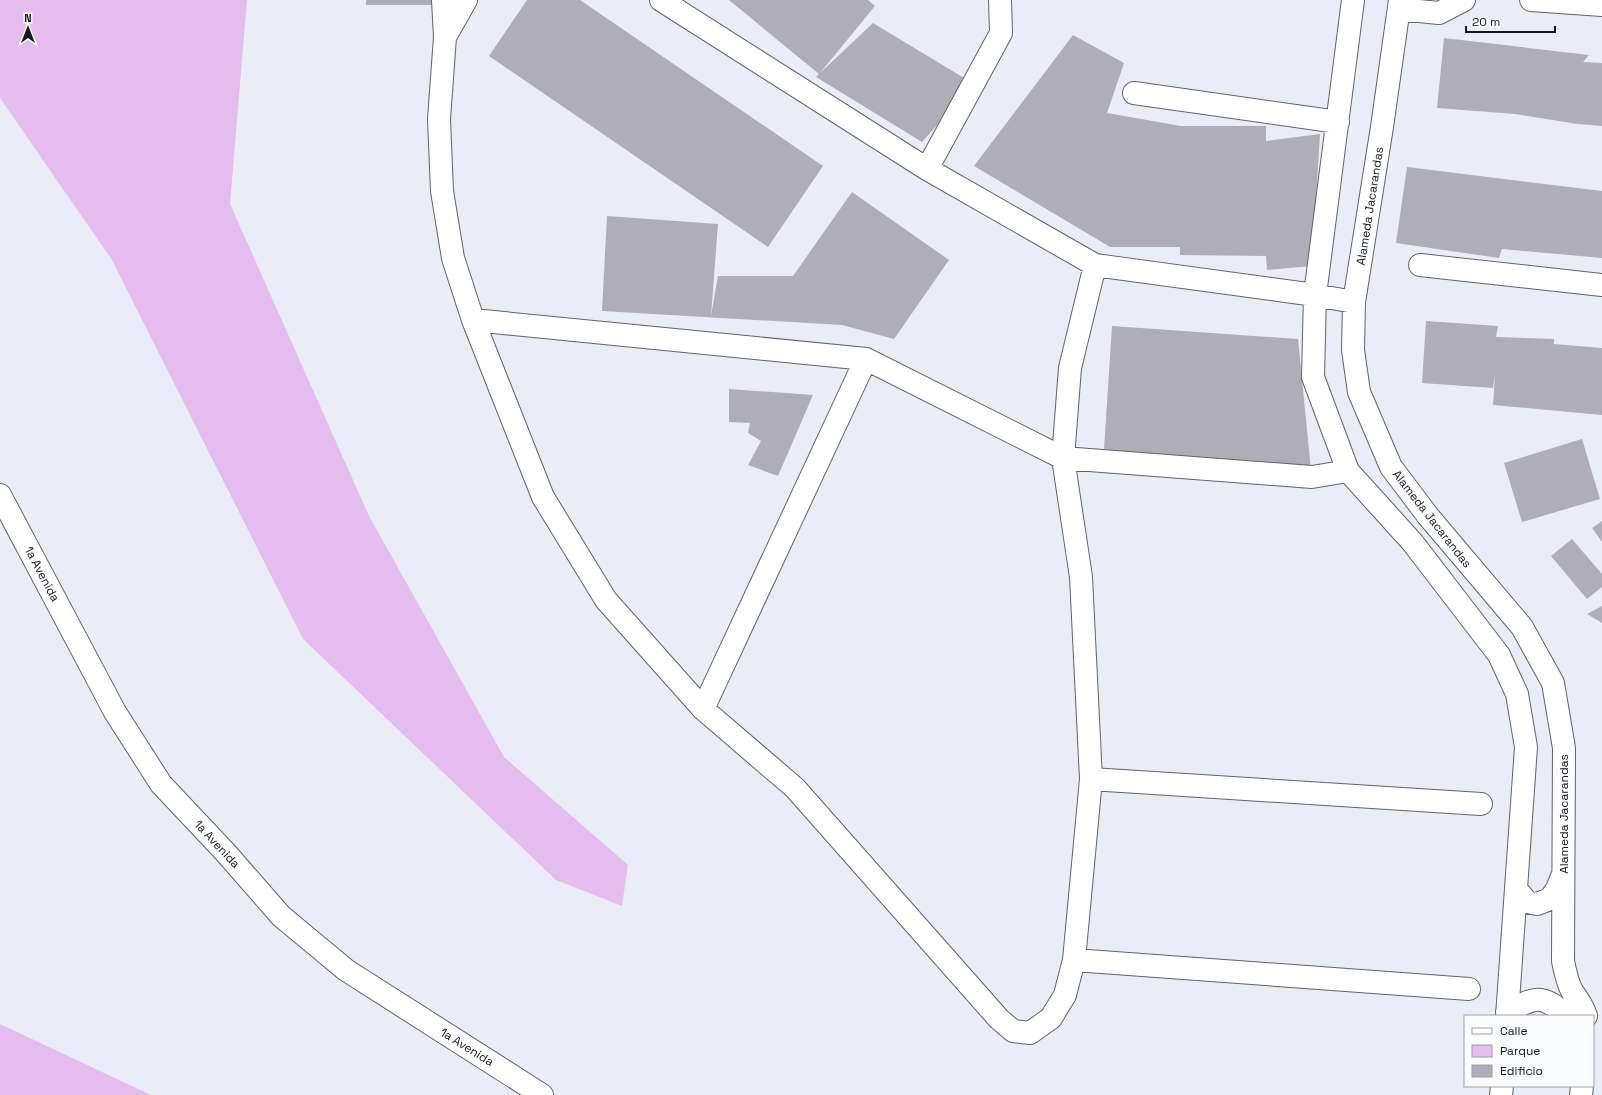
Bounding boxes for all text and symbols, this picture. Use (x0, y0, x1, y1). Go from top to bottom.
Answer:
north arrow (8, 8, 48, 48)
scale bar (1466, 8, 1555, 34)
text: N (24, 11, 32, 25)
text: 20 m (1472, 14, 1500, 30)
street label: Alameda Jacarandas (1353, 146, 1387, 266)
street label: Alameda Jacarandas (1389, 467, 1475, 571)
street label: 1a Avenida (21, 544, 63, 605)
street label: Alameda Jacarandas (1556, 754, 1572, 874)
street label: 1a Avenida (191, 816, 244, 872)
legend (1464, 1015, 1594, 1087)
text: Calle (1500, 1023, 1528, 1039)
street label: 1a Avenida (437, 1024, 497, 1070)
text: Parque (1500, 1043, 1540, 1059)
text: Edificio (1500, 1063, 1543, 1079)

